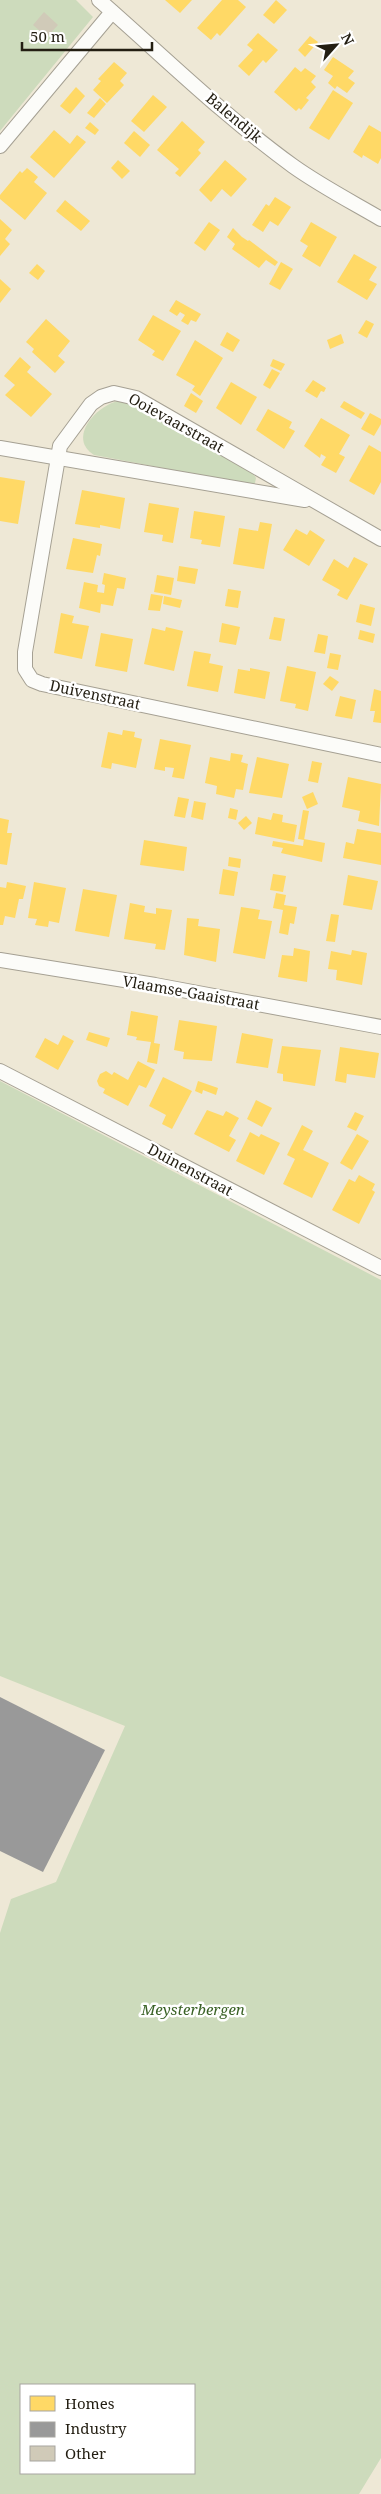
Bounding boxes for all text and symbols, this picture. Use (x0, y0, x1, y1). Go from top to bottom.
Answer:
scale bar (22, 20, 152, 52)
north arrow (311, 20, 361, 70)
text: 50 m (30, 26, 65, 46)
text: N (337, 30, 359, 48)
street label: Balendijk (202, 88, 267, 147)
street label: Ooievaarstraat (125, 388, 228, 457)
street label: Duivenstraat (48, 675, 143, 713)
street label: Vlaamse-Gaaistraat (121, 970, 261, 1014)
street label: Duinenstraat (144, 1138, 236, 1200)
park label: Meysterbergen (140, 1999, 245, 2019)
legend (20, 2384, 195, 2474)
text: Homes (65, 2393, 115, 2413)
text: Industry (65, 2418, 127, 2438)
text: Other (65, 2443, 106, 2463)

